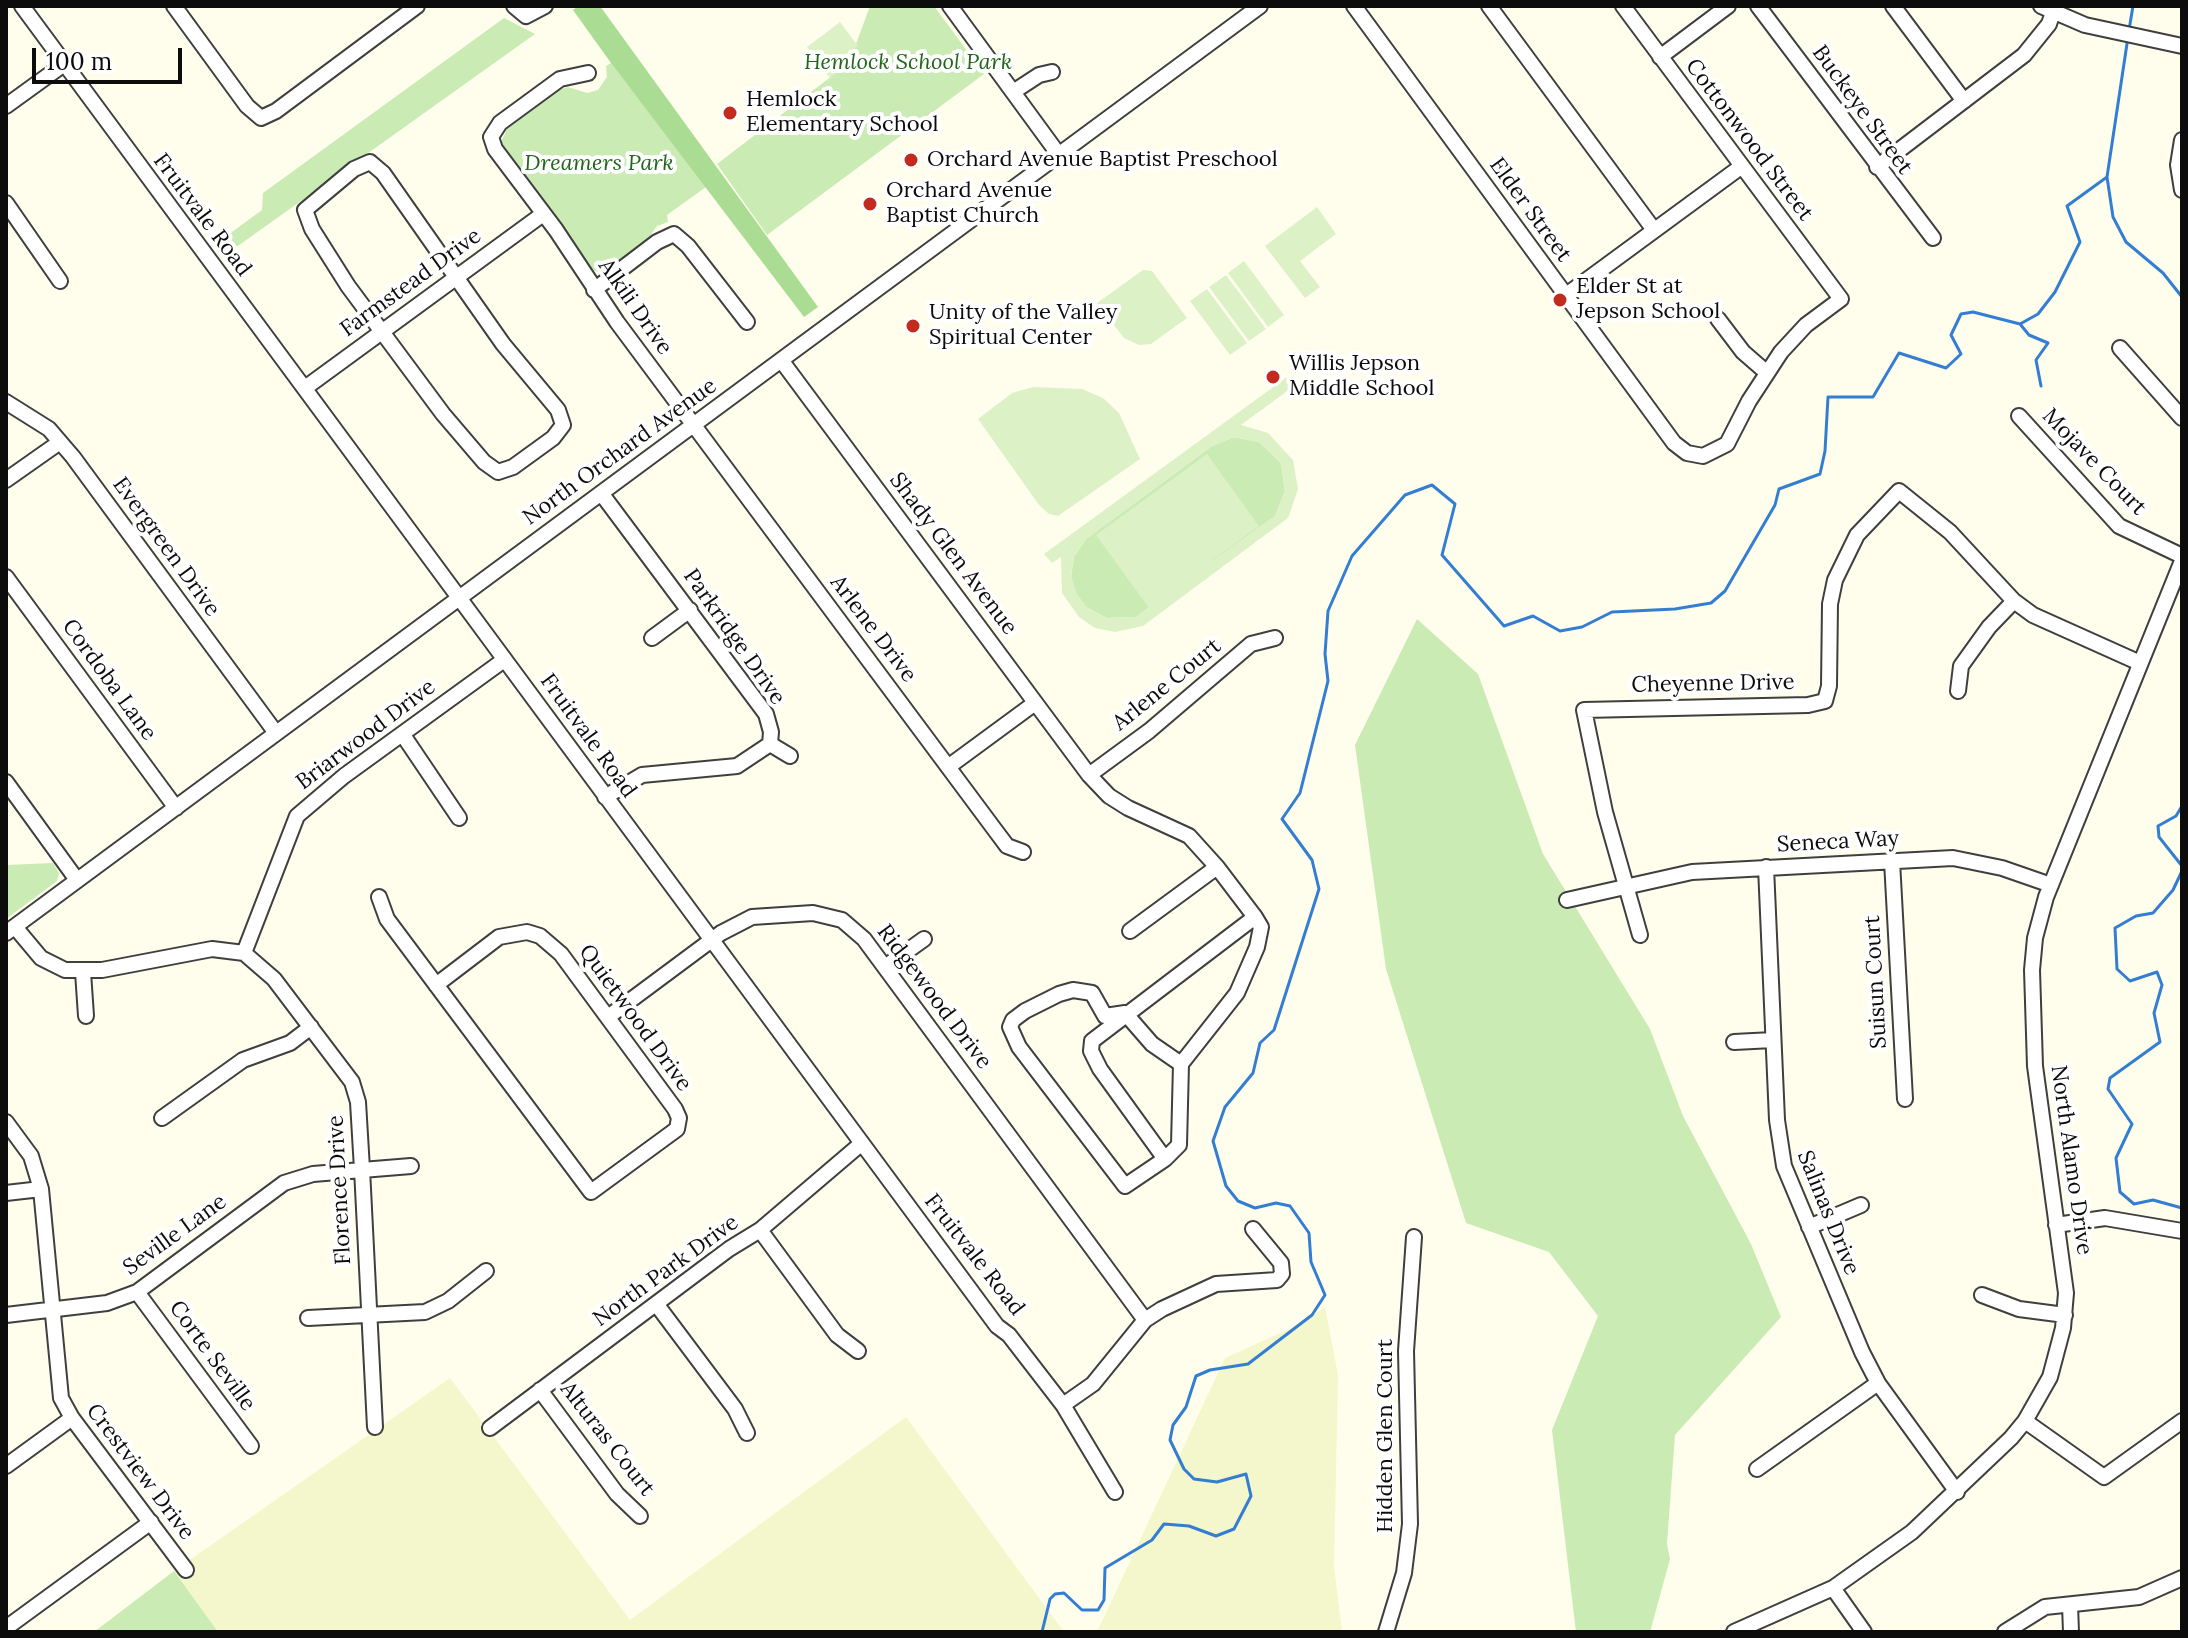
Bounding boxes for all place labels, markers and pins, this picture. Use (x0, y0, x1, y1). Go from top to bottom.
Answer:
place label: Hemlock Elementary School (746, 87, 939, 138)
marker: Hemlock Elementary School (721, 104, 739, 122)
place label: Orchard Avenue Baptist Preschool (927, 147, 1278, 173)
marker: Orchard Avenue Baptist Preschool (902, 151, 920, 169)
place label: Orchard Avenue Baptist Church (886, 178, 1052, 230)
marker: Orchard Avenue Baptist Church (861, 195, 879, 213)
place label: Elder St at Jepson School (1576, 274, 1720, 326)
marker: Elder St at Jepson School (1551, 291, 1569, 309)
place label: Unity of the Valley Spiritual Center (929, 300, 1117, 352)
marker: Unity of the Valley Spiritual Center (904, 317, 922, 335)
place label: Willis Jepson Middle School (1289, 351, 1434, 402)
marker: Willis Jepson Middle School (1264, 368, 1282, 386)

